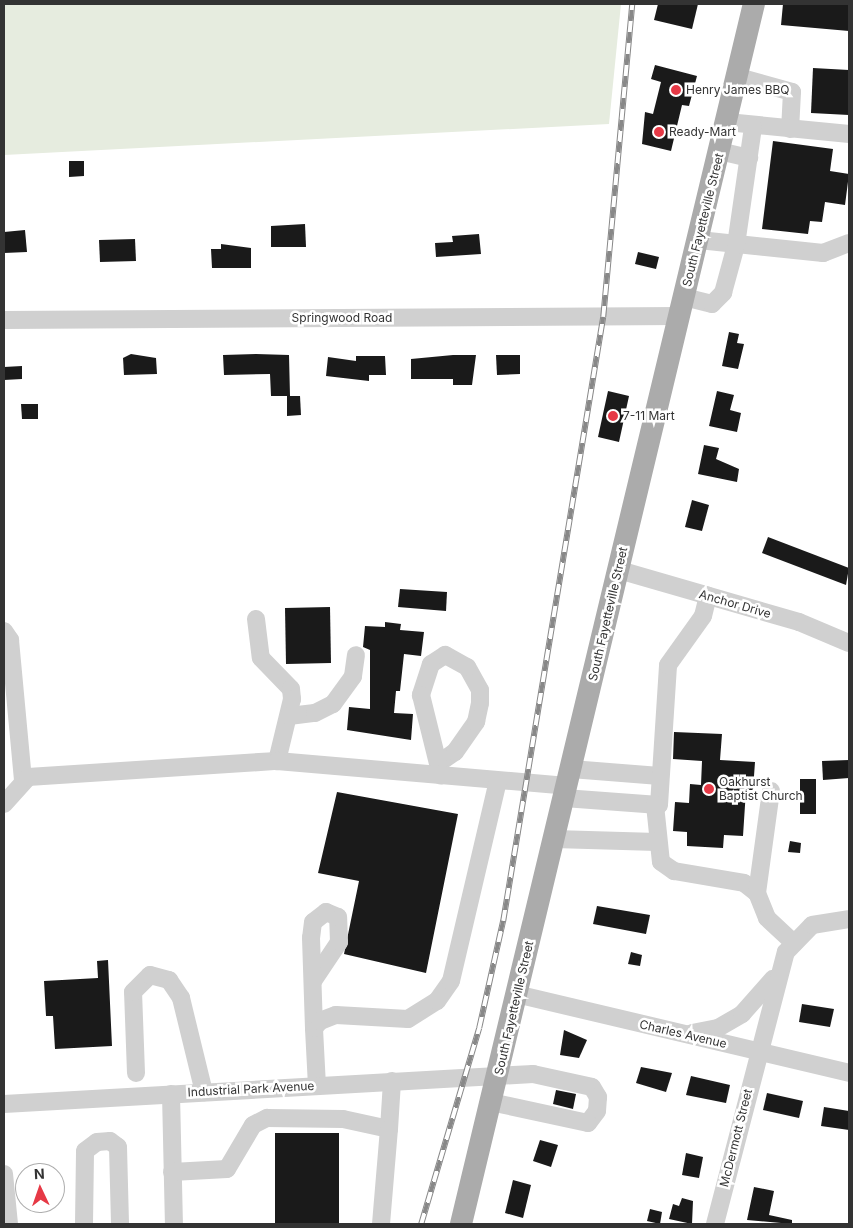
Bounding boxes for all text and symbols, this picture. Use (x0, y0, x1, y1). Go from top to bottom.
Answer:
place label: Henry James BBQ (686, 83, 790, 97)
marker: Henry James BBQ (670, 84, 682, 96)
place label: Ready-Mart (669, 125, 736, 139)
marker: Ready-Mart (653, 126, 665, 138)
street label: South Fayetteville Street (679, 152, 727, 288)
street label: Springwood Road (292, 311, 392, 325)
place label: 7-11 Mart (623, 409, 675, 423)
marker: 7-11 Mart (607, 410, 619, 422)
street label: South Fayetteville Street (586, 546, 630, 682)
street label: Anchor Drive (697, 587, 773, 621)
place label: Oakhurst Baptist Church (719, 775, 803, 803)
marker: Oakhurst Baptist Church (703, 783, 715, 795)
street label: South Fayetteville Street (492, 940, 536, 1076)
street label: Charles Avenue (638, 1017, 728, 1051)
street label: Industrial Park Avenue (187, 1078, 315, 1100)
street label: McDermott Street (717, 1087, 755, 1189)
north arrow (15, 1163, 65, 1213)
text: N (33, 1165, 45, 1182)

